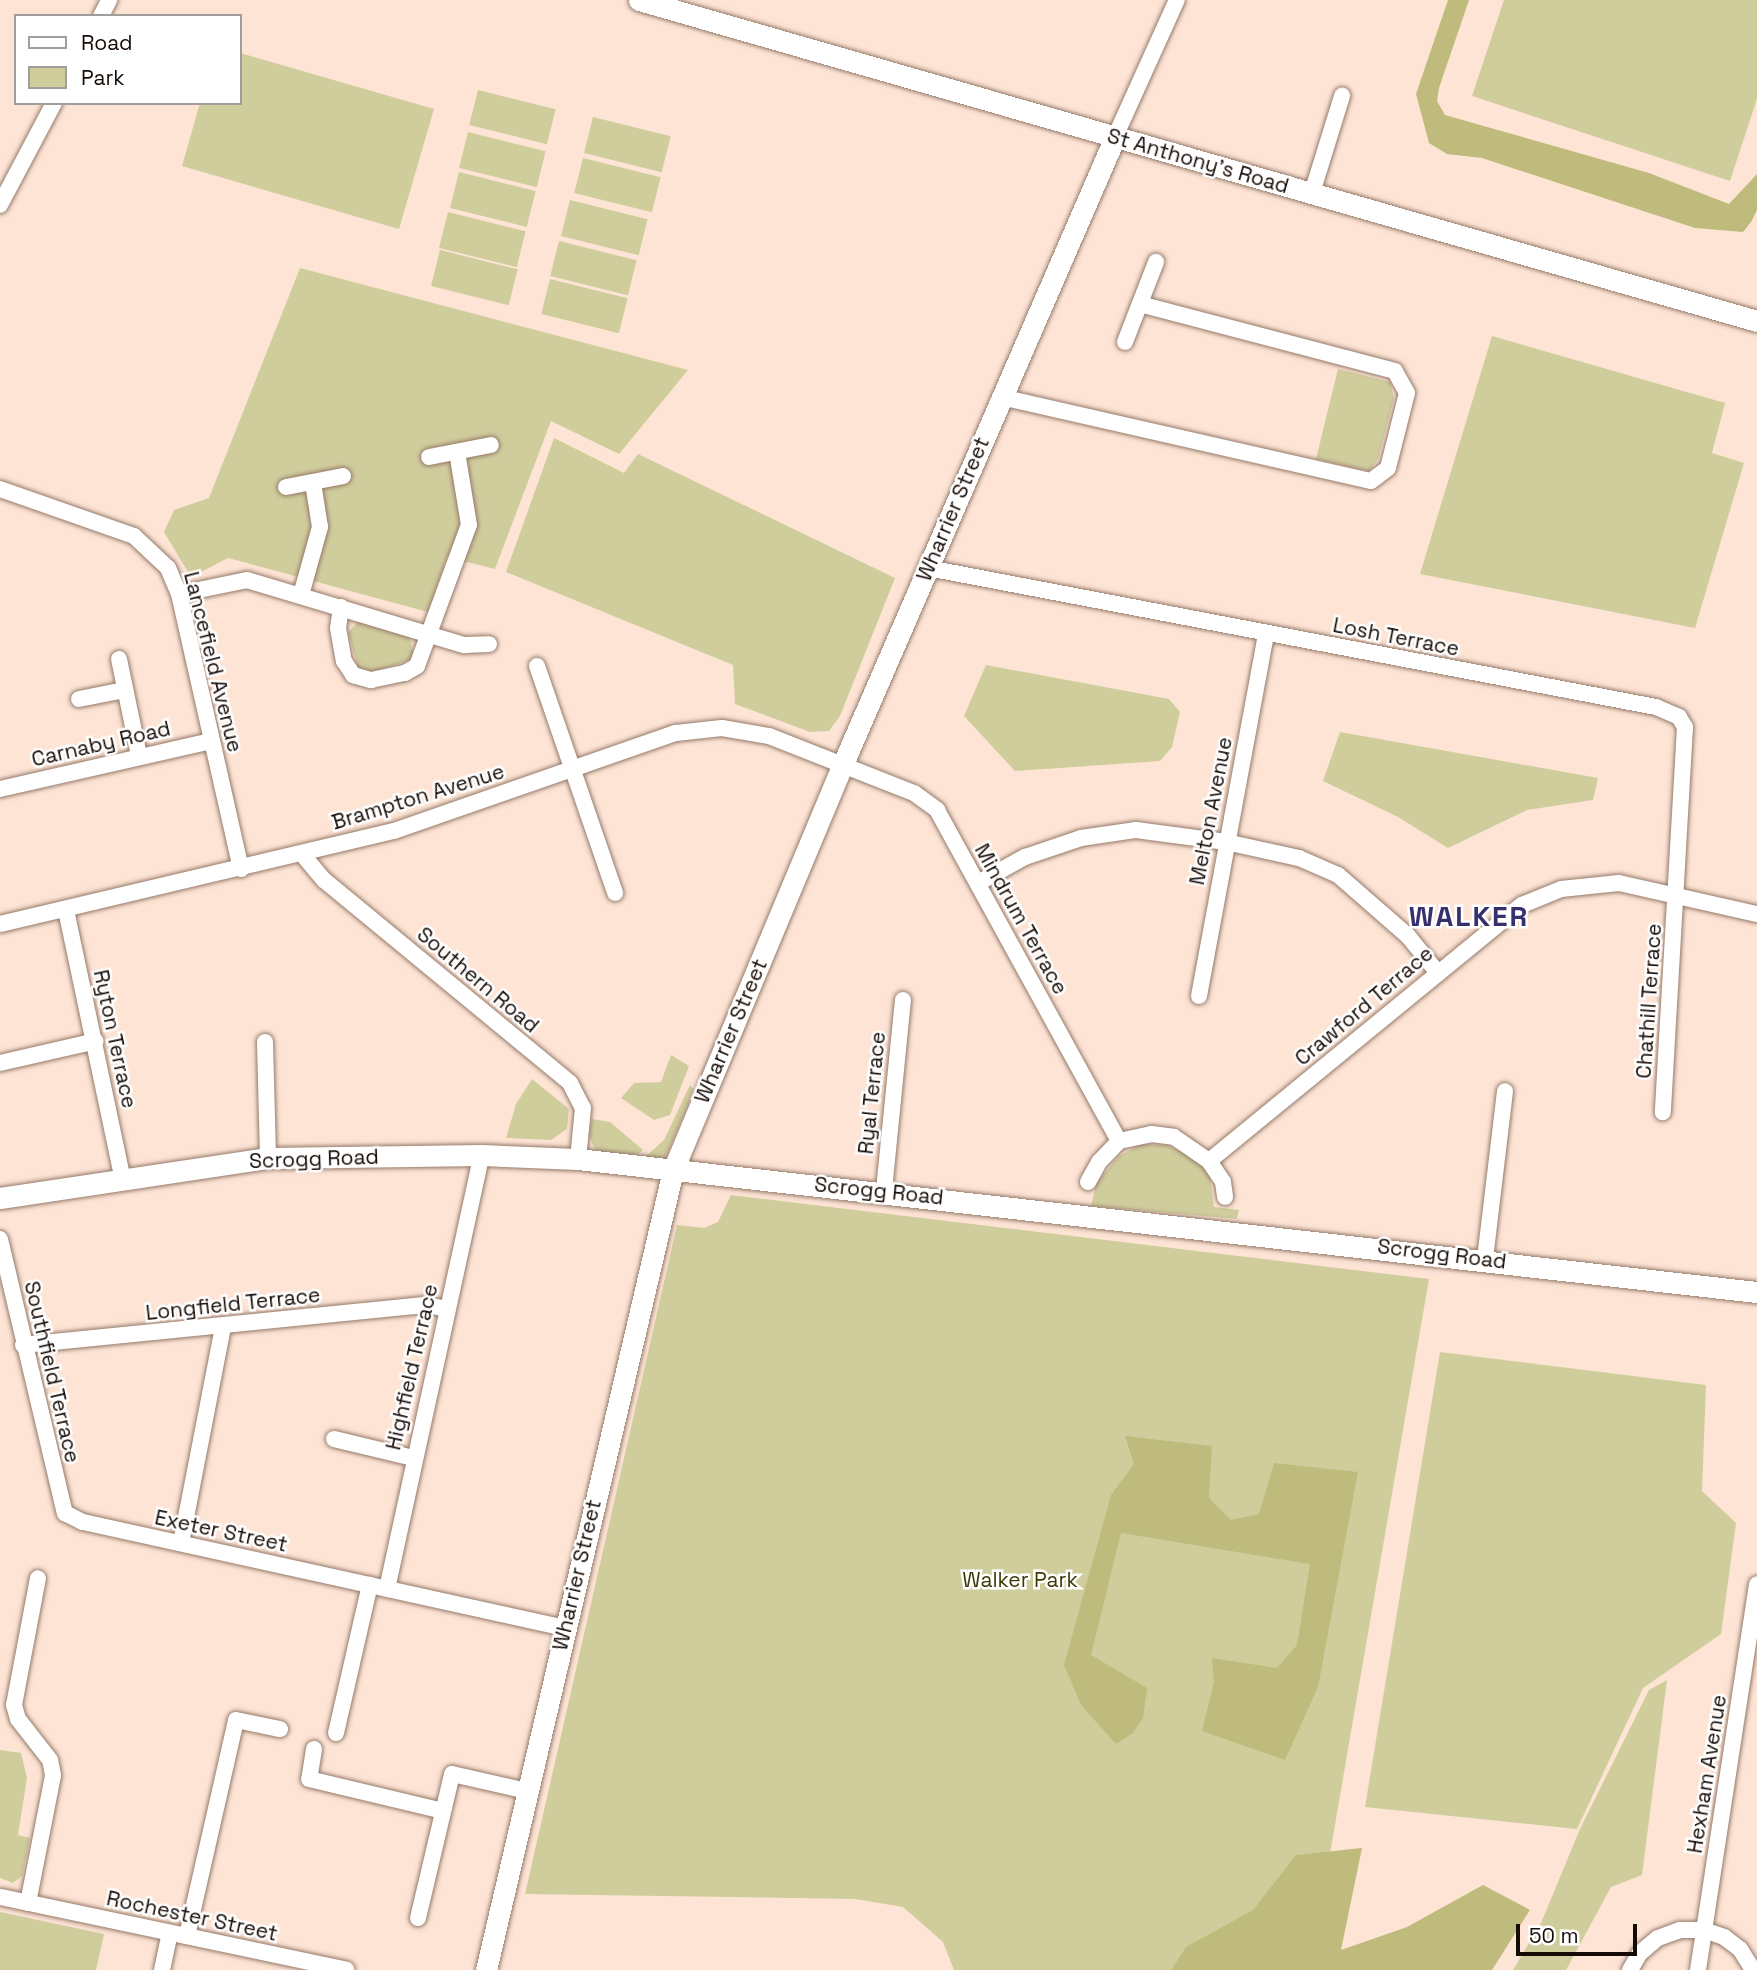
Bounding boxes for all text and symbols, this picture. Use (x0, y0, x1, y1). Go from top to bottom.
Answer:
legend (14, 14, 242, 105)
text: Road (81, 29, 133, 56)
text: Park (81, 64, 125, 91)
street label: St Anthony's Road (1104, 123, 1292, 199)
street label: Wharrier Street (911, 433, 995, 585)
street label: Lancefield Avenue (178, 569, 248, 755)
street label: Losh Terrace (1330, 612, 1462, 662)
street label: Carnaby Road (29, 716, 173, 772)
street label: Melton Avenue (1184, 735, 1238, 887)
street label: Brampton Avenue (329, 759, 507, 835)
street label: Mindrum Terrace (969, 839, 1073, 999)
district label: WALKER (1410, 899, 1528, 933)
street label: Southern Road (412, 922, 544, 1038)
street label: Chathill Terrace (1631, 922, 1667, 1080)
street label: Crawford Terrace (1290, 941, 1438, 1071)
street label: Wharrier Street (689, 955, 773, 1107)
street label: Ryton Terrace (88, 967, 142, 1111)
street label: Ryal Terrace (853, 1030, 891, 1156)
street label: Scrogg Road (249, 1144, 379, 1174)
street label: Scrogg Road (813, 1172, 945, 1210)
street label: Scrogg Road (1376, 1234, 1508, 1274)
street label: Southfield Terrace (19, 1278, 85, 1466)
street label: Highfield Terrace (381, 1281, 443, 1453)
street label: Longfield Terrace (144, 1282, 322, 1326)
street label: Wharrier Street (547, 1497, 607, 1653)
street label: Exeter Street (152, 1505, 290, 1557)
park label: Walker Park (962, 1567, 1078, 1593)
street label: Hexham Avenue (1682, 1693, 1732, 1855)
street label: Rochester Street (104, 1886, 280, 1946)
scale bar (1519, 1910, 1640, 1954)
text: 50 m (1529, 1922, 1579, 1949)

